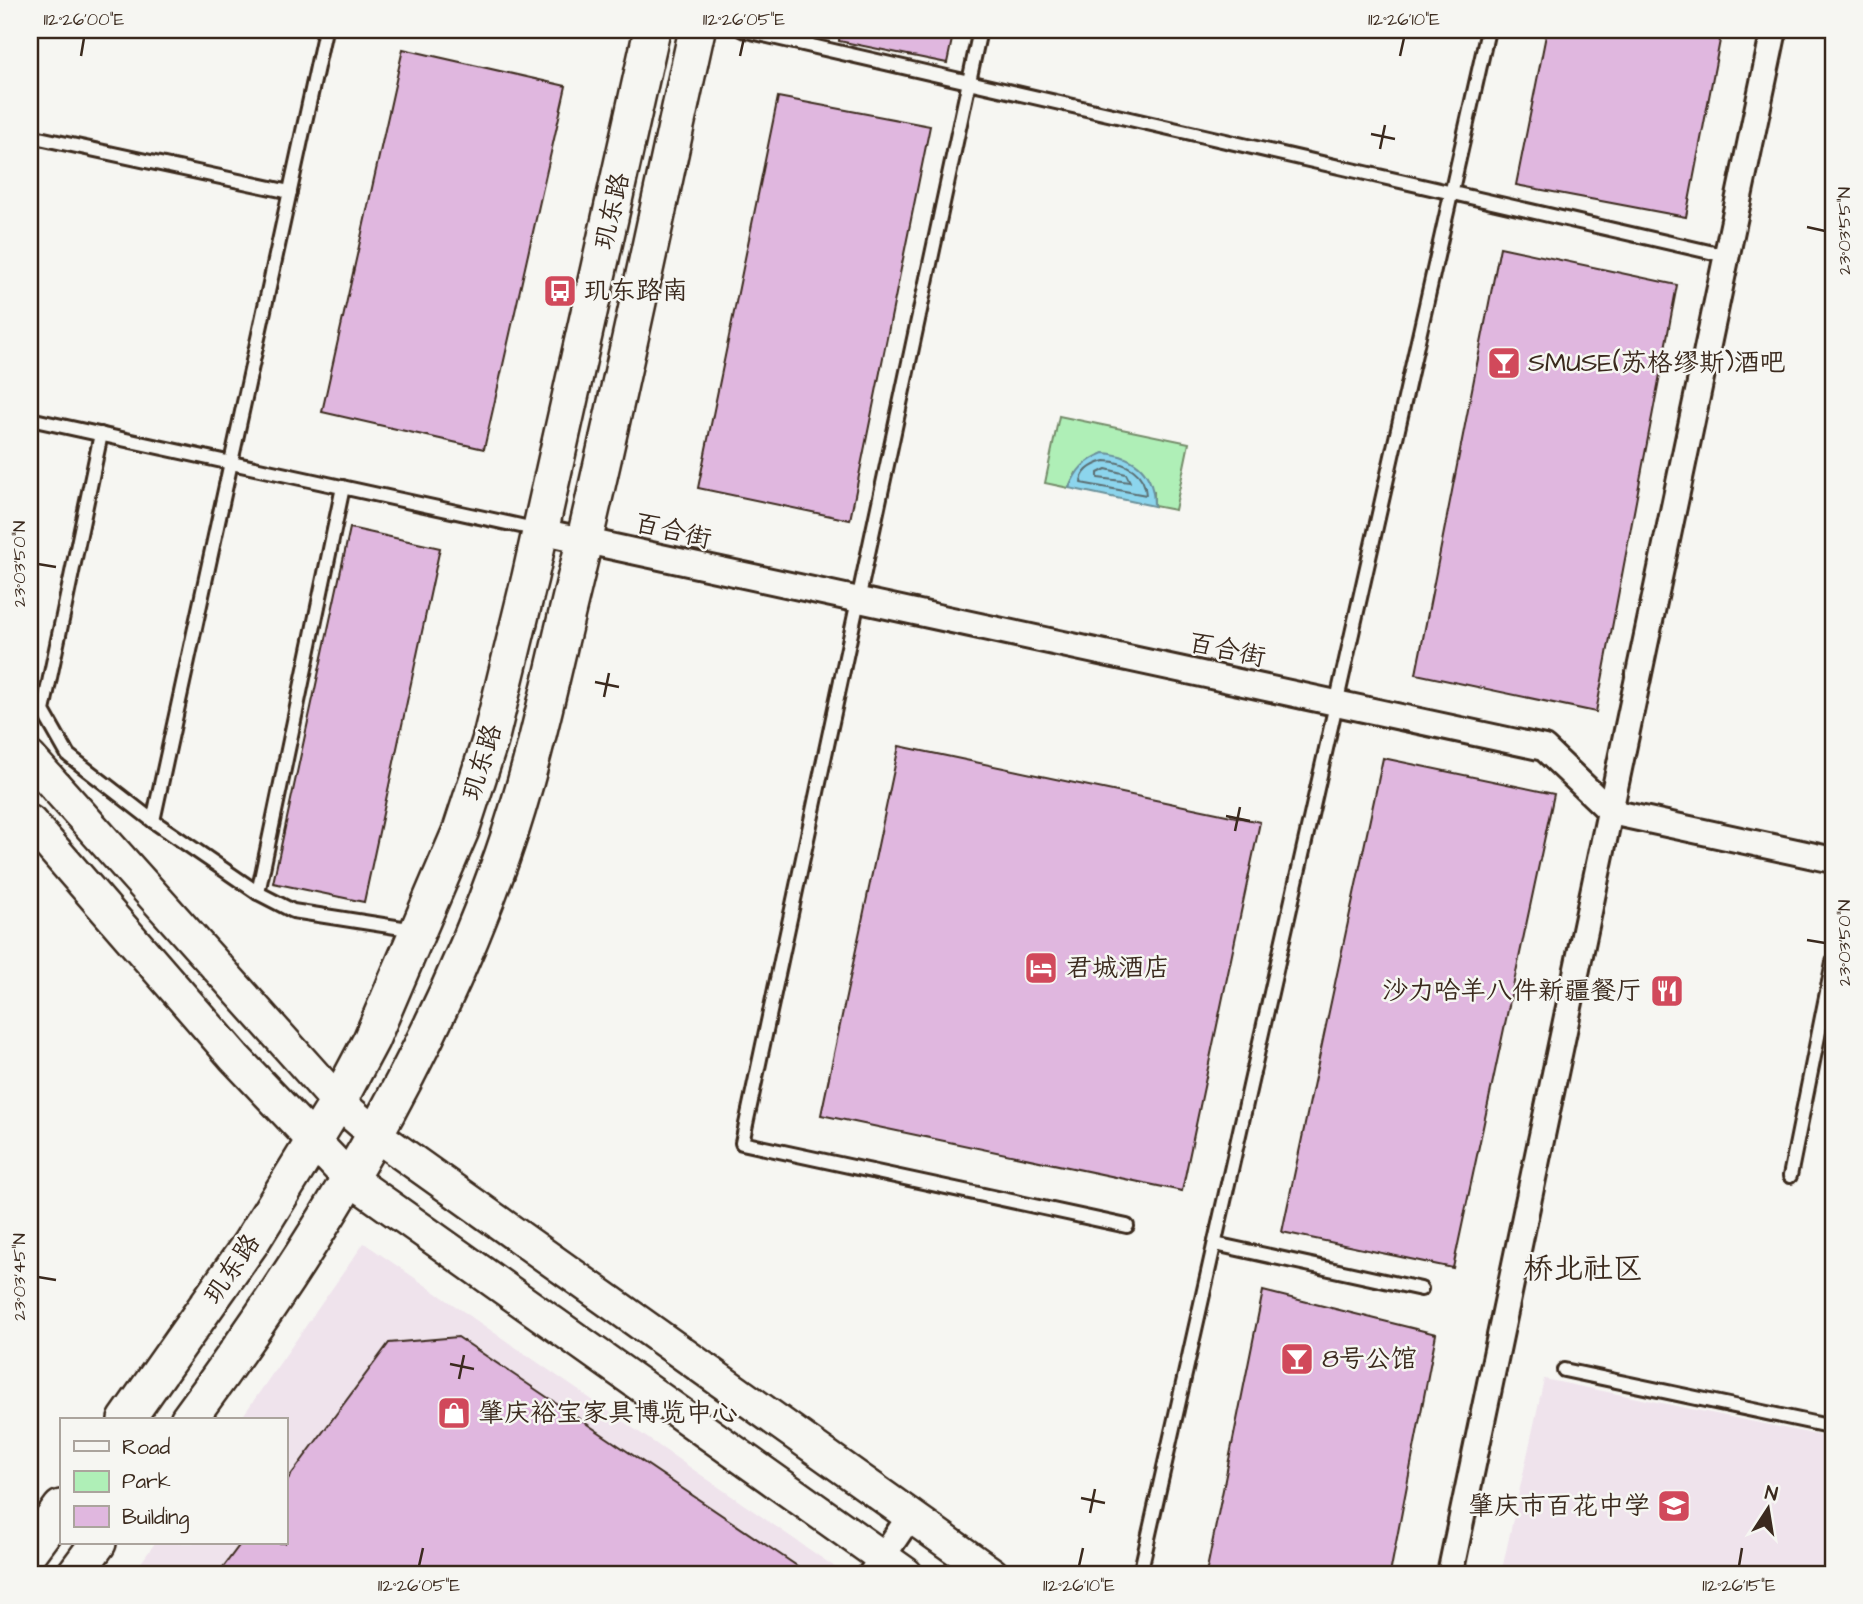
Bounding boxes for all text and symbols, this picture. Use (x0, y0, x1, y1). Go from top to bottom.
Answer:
text: 112°26'00"E (44, 7, 125, 32)
text: 112°26'05"E (703, 7, 786, 32)
text: 112°26'10"E (1368, 7, 1440, 32)
street label: 玑东路 (586, 169, 638, 253)
text: 23°03'55"N (1832, 187, 1857, 275)
bus stop icon: 玑东路南 (541, 272, 579, 310)
place label: 玑东路南 (584, 273, 688, 309)
bar icon: SMUSE(苏格缪斯)酒吧 (1485, 344, 1523, 382)
place label: SMUSE(苏格缪斯)酒吧 (1528, 345, 1786, 381)
street label: 百合街 (631, 505, 715, 557)
text: 23°03'50"N (7, 521, 32, 607)
street label: 百合街 (1185, 624, 1269, 676)
street label: 玑东路 (453, 719, 511, 805)
text: 23°03'50"N (1832, 900, 1857, 986)
hotel icon: 君城酒店 (1022, 949, 1060, 987)
place label: 君城酒店 (1066, 950, 1170, 986)
restaurant icon: 沙力哈羊八件新疆餐厅 (1648, 972, 1686, 1010)
place label: 沙力哈羊八件新疆餐厅 (1382, 973, 1642, 1009)
street label: 玑东路 (195, 1227, 269, 1311)
text: 23°03'45"N (7, 1233, 32, 1321)
district label: 桥北社区 (1523, 1248, 1643, 1290)
bar icon: 8号公馆 (1278, 1340, 1316, 1378)
place label: 8号公馆 (1322, 1341, 1417, 1377)
shop icon: 肇庆裕宝家具博览中心 (435, 1394, 473, 1432)
place label: 肇庆裕宝家具博览中心 (478, 1395, 738, 1431)
legend (60, 1418, 287, 1544)
text: Road (122, 1433, 170, 1462)
text: Park (122, 1467, 171, 1496)
north arrow (1734, 1474, 1804, 1544)
text: N (1763, 1479, 1780, 1508)
school or university icon: 肇庆市百花中学 (1655, 1487, 1693, 1525)
place label: 肇庆市百花中学 (1468, 1488, 1650, 1524)
text: Building (122, 1503, 190, 1534)
text: 112°26'05"E (378, 1573, 461, 1598)
text: 112°26'10"E (1043, 1573, 1115, 1598)
text: 112°26'15"E (1702, 1573, 1776, 1598)

